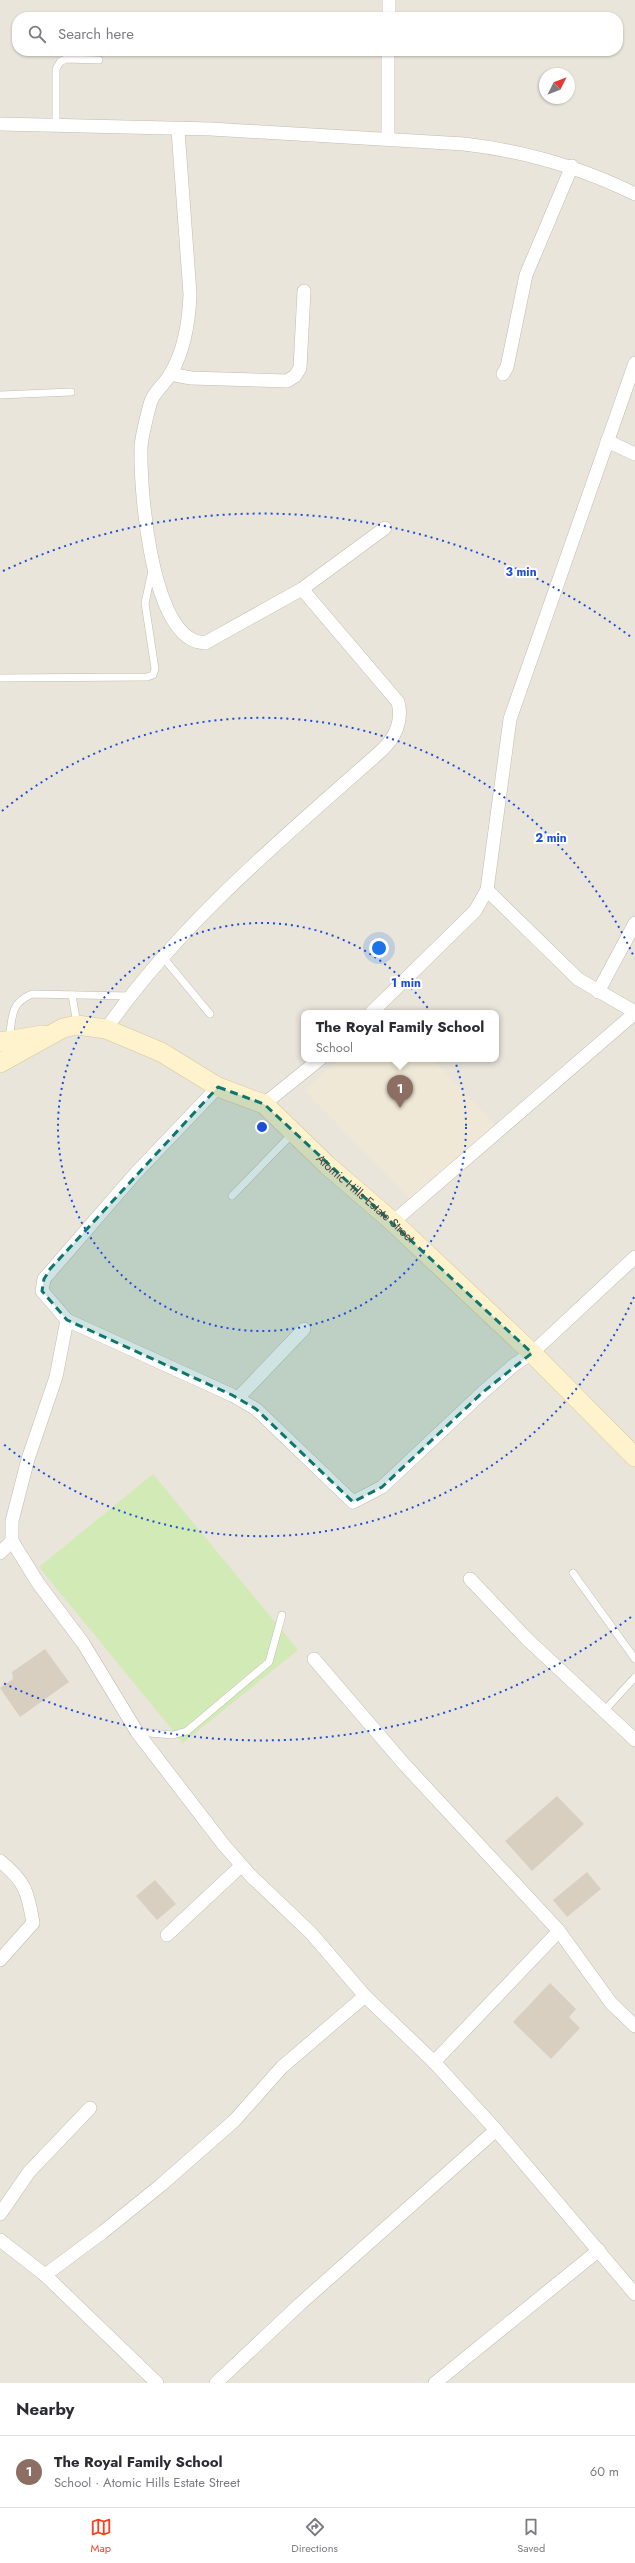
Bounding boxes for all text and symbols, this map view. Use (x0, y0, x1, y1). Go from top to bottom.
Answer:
search box (12, 12, 623, 56)
icon: search (26, 23, 48, 45)
text: Search here (58, 23, 134, 45)
north arrow (539, 68, 575, 104)
text: 3 min (505, 563, 537, 581)
text: 2 min (535, 829, 567, 847)
your location (369, 938, 389, 958)
text: 1 min (391, 974, 421, 992)
popup (301, 1010, 499, 1062)
text: The Royal Family School (316, 1016, 484, 1038)
text: School (316, 1038, 353, 1057)
pin: 1 (387, 1075, 413, 1108)
centre of rings (255, 1120, 269, 1134)
street label: Atomic Hills Estate Street (312, 1150, 419, 1247)
text: Nearby (16, 2397, 74, 2421)
text: The Royal Family School (54, 2451, 223, 2473)
text: 1 (26, 2462, 32, 2481)
text: 60 m (590, 2462, 619, 2481)
text: School · Atomic Hills Estate Street (54, 2473, 240, 2492)
tab: Map (90, 2516, 112, 2556)
tab: Directions (291, 2516, 338, 2556)
tab: Saved (517, 2516, 545, 2556)

